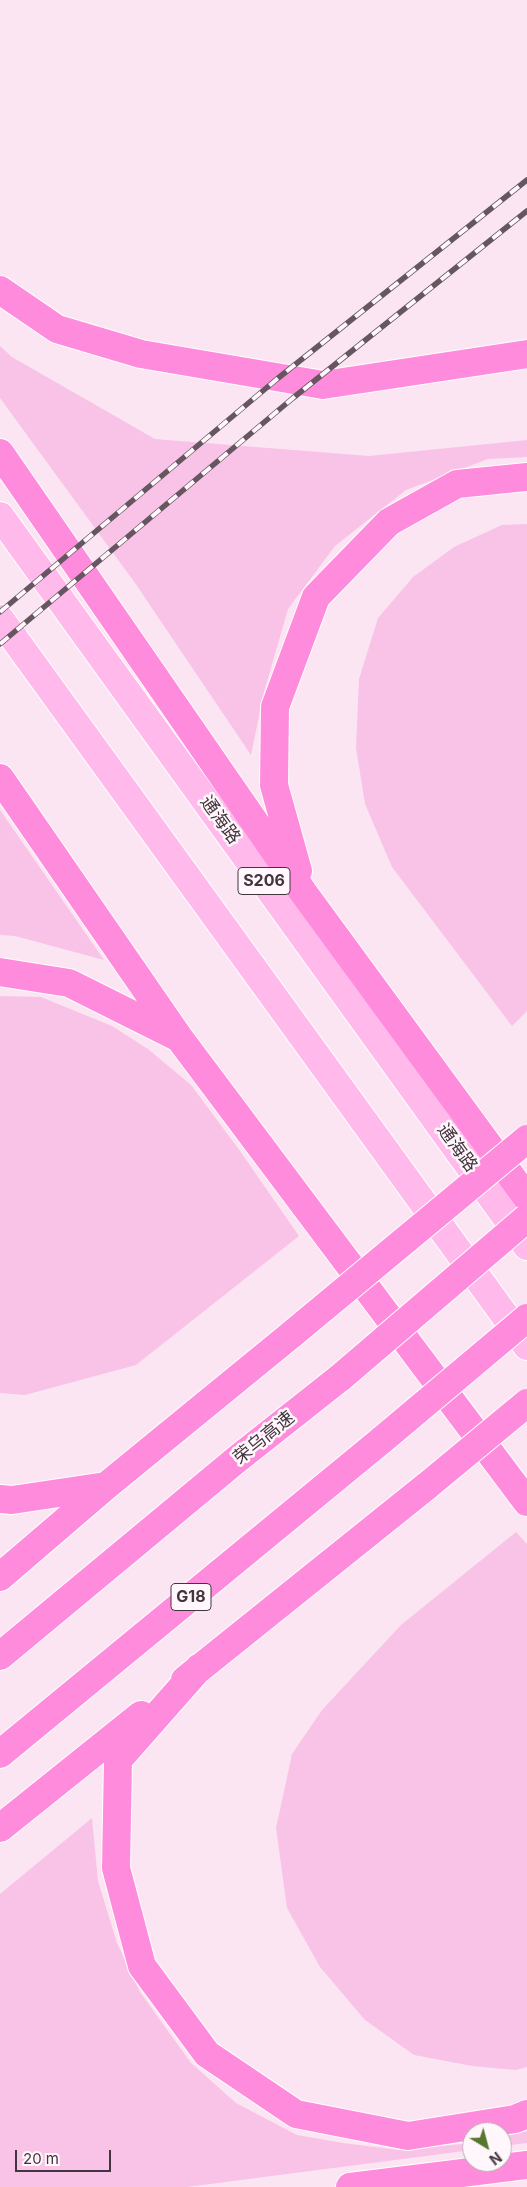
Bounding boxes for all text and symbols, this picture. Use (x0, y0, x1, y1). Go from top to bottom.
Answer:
street label: 通海路 (195, 792, 245, 848)
road number: S206 (238, 868, 290, 894)
street label: 通海路 (432, 1120, 482, 1176)
street label: 荣乌高速 (229, 1407, 299, 1469)
road number: G18 (171, 1584, 211, 1610)
north arrow (462, 2122, 512, 2172)
scale bar (18, 2140, 114, 2172)
text: 20 m (23, 2149, 59, 2168)
text: N (486, 2149, 505, 2169)

